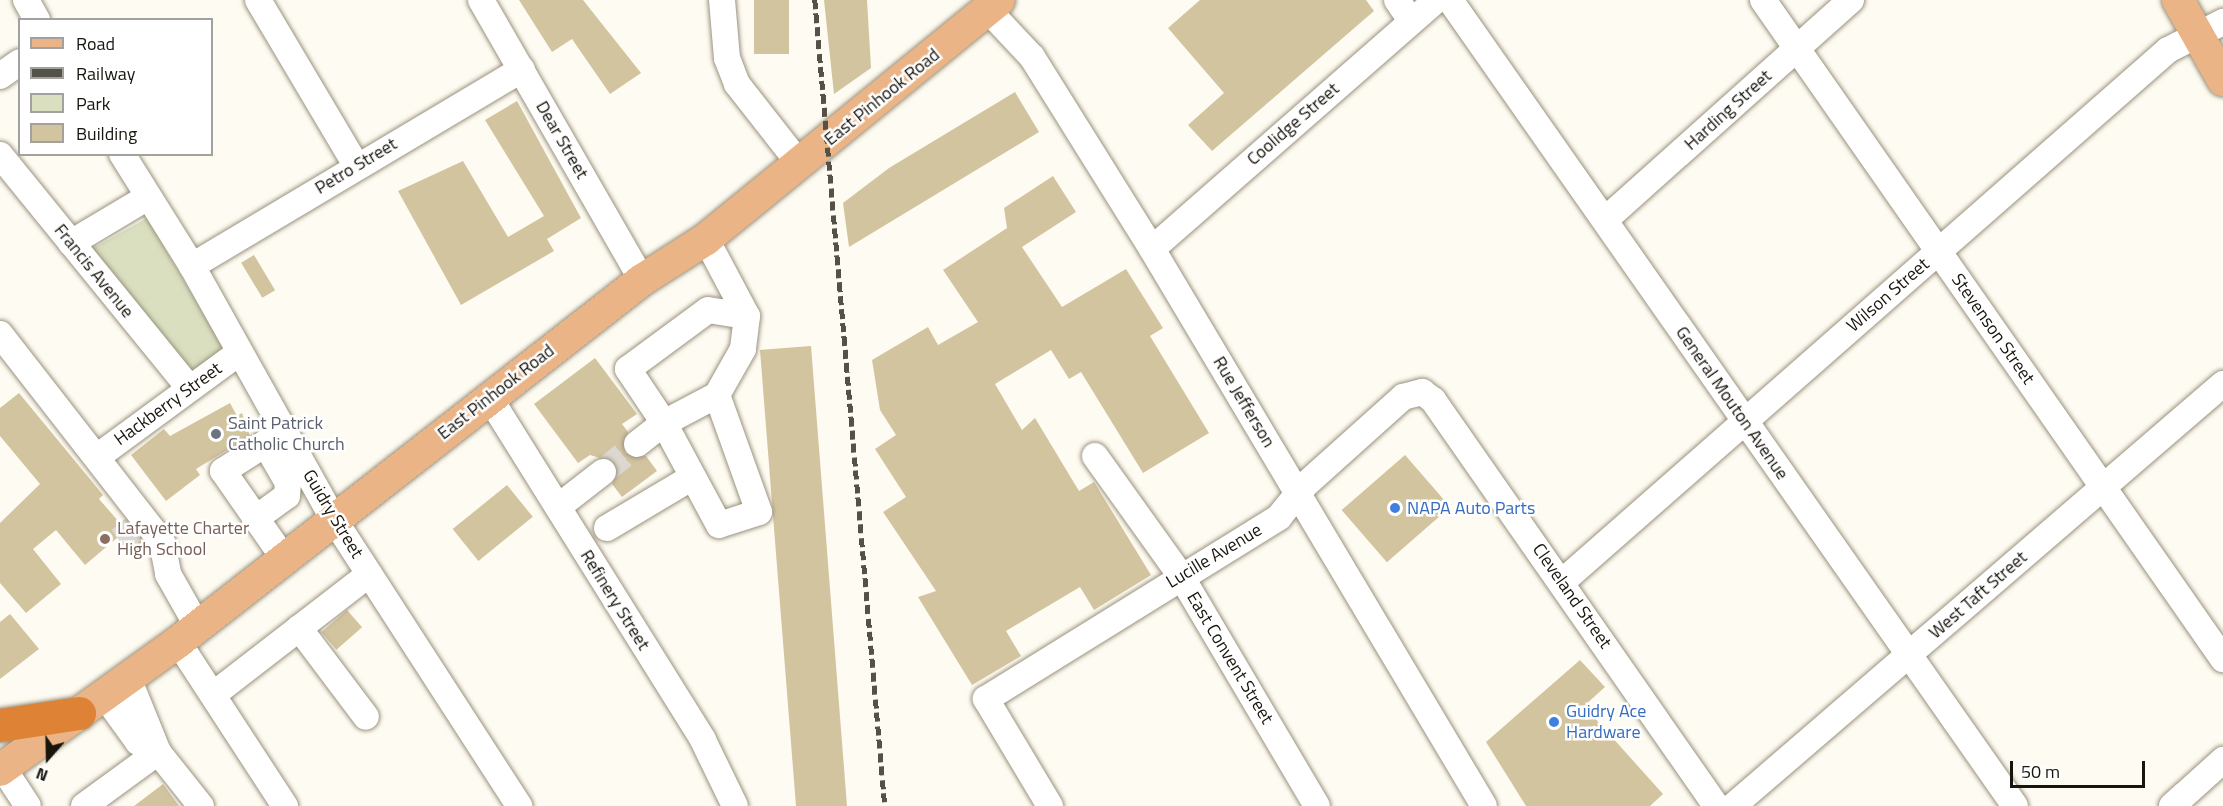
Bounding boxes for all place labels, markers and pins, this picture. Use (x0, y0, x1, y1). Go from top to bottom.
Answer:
place label: Saint Patrick Catholic Church (228, 413, 345, 456)
marker: Saint Patrick Catholic Church (209, 427, 223, 441)
place label: NAPA Auto Parts (1407, 497, 1535, 519)
marker: NAPA Auto Parts (1388, 501, 1402, 515)
place label: Lafayette Charter High School (117, 518, 249, 560)
marker: Lafayette Charter High School (98, 532, 112, 546)
place label: Guidry Ace Hardware (1566, 701, 1646, 744)
marker: Guidry Ace Hardware (1547, 715, 1561, 729)

